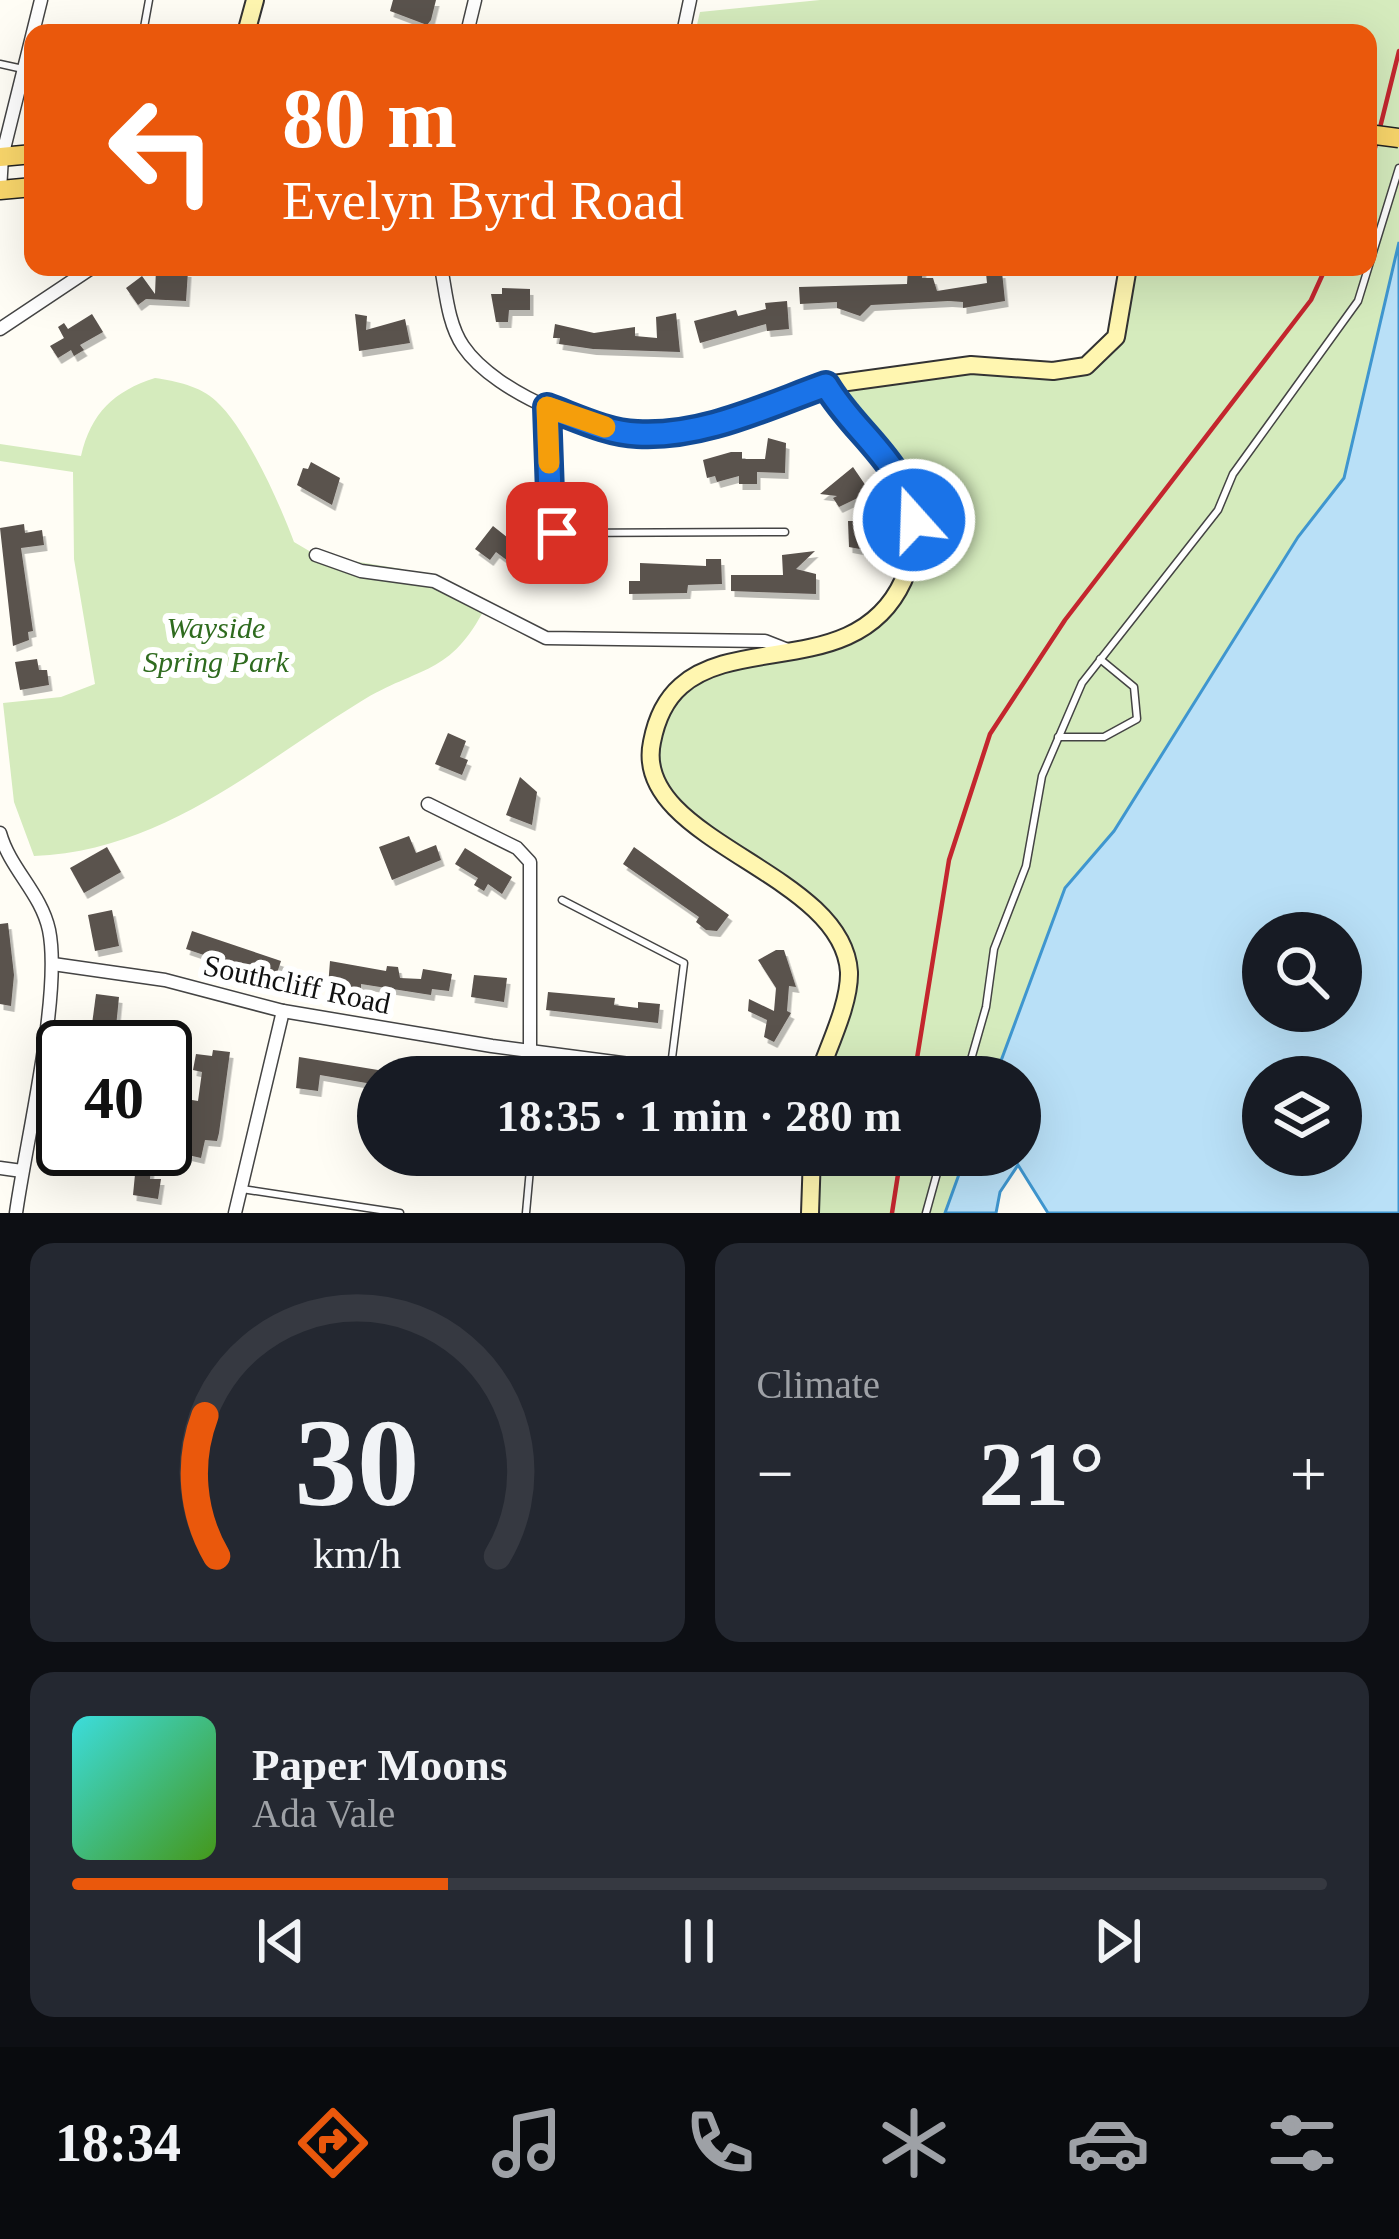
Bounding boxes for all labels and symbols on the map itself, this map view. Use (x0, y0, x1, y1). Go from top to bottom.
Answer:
position arrow (851, 457, 977, 583)
pin (506, 482, 608, 584)
park label: Wayside Spring Park (143, 611, 290, 678)
street label: Southcliff Road (201, 948, 393, 1020)
speed limit sign: 40 (36, 1020, 192, 1176)

